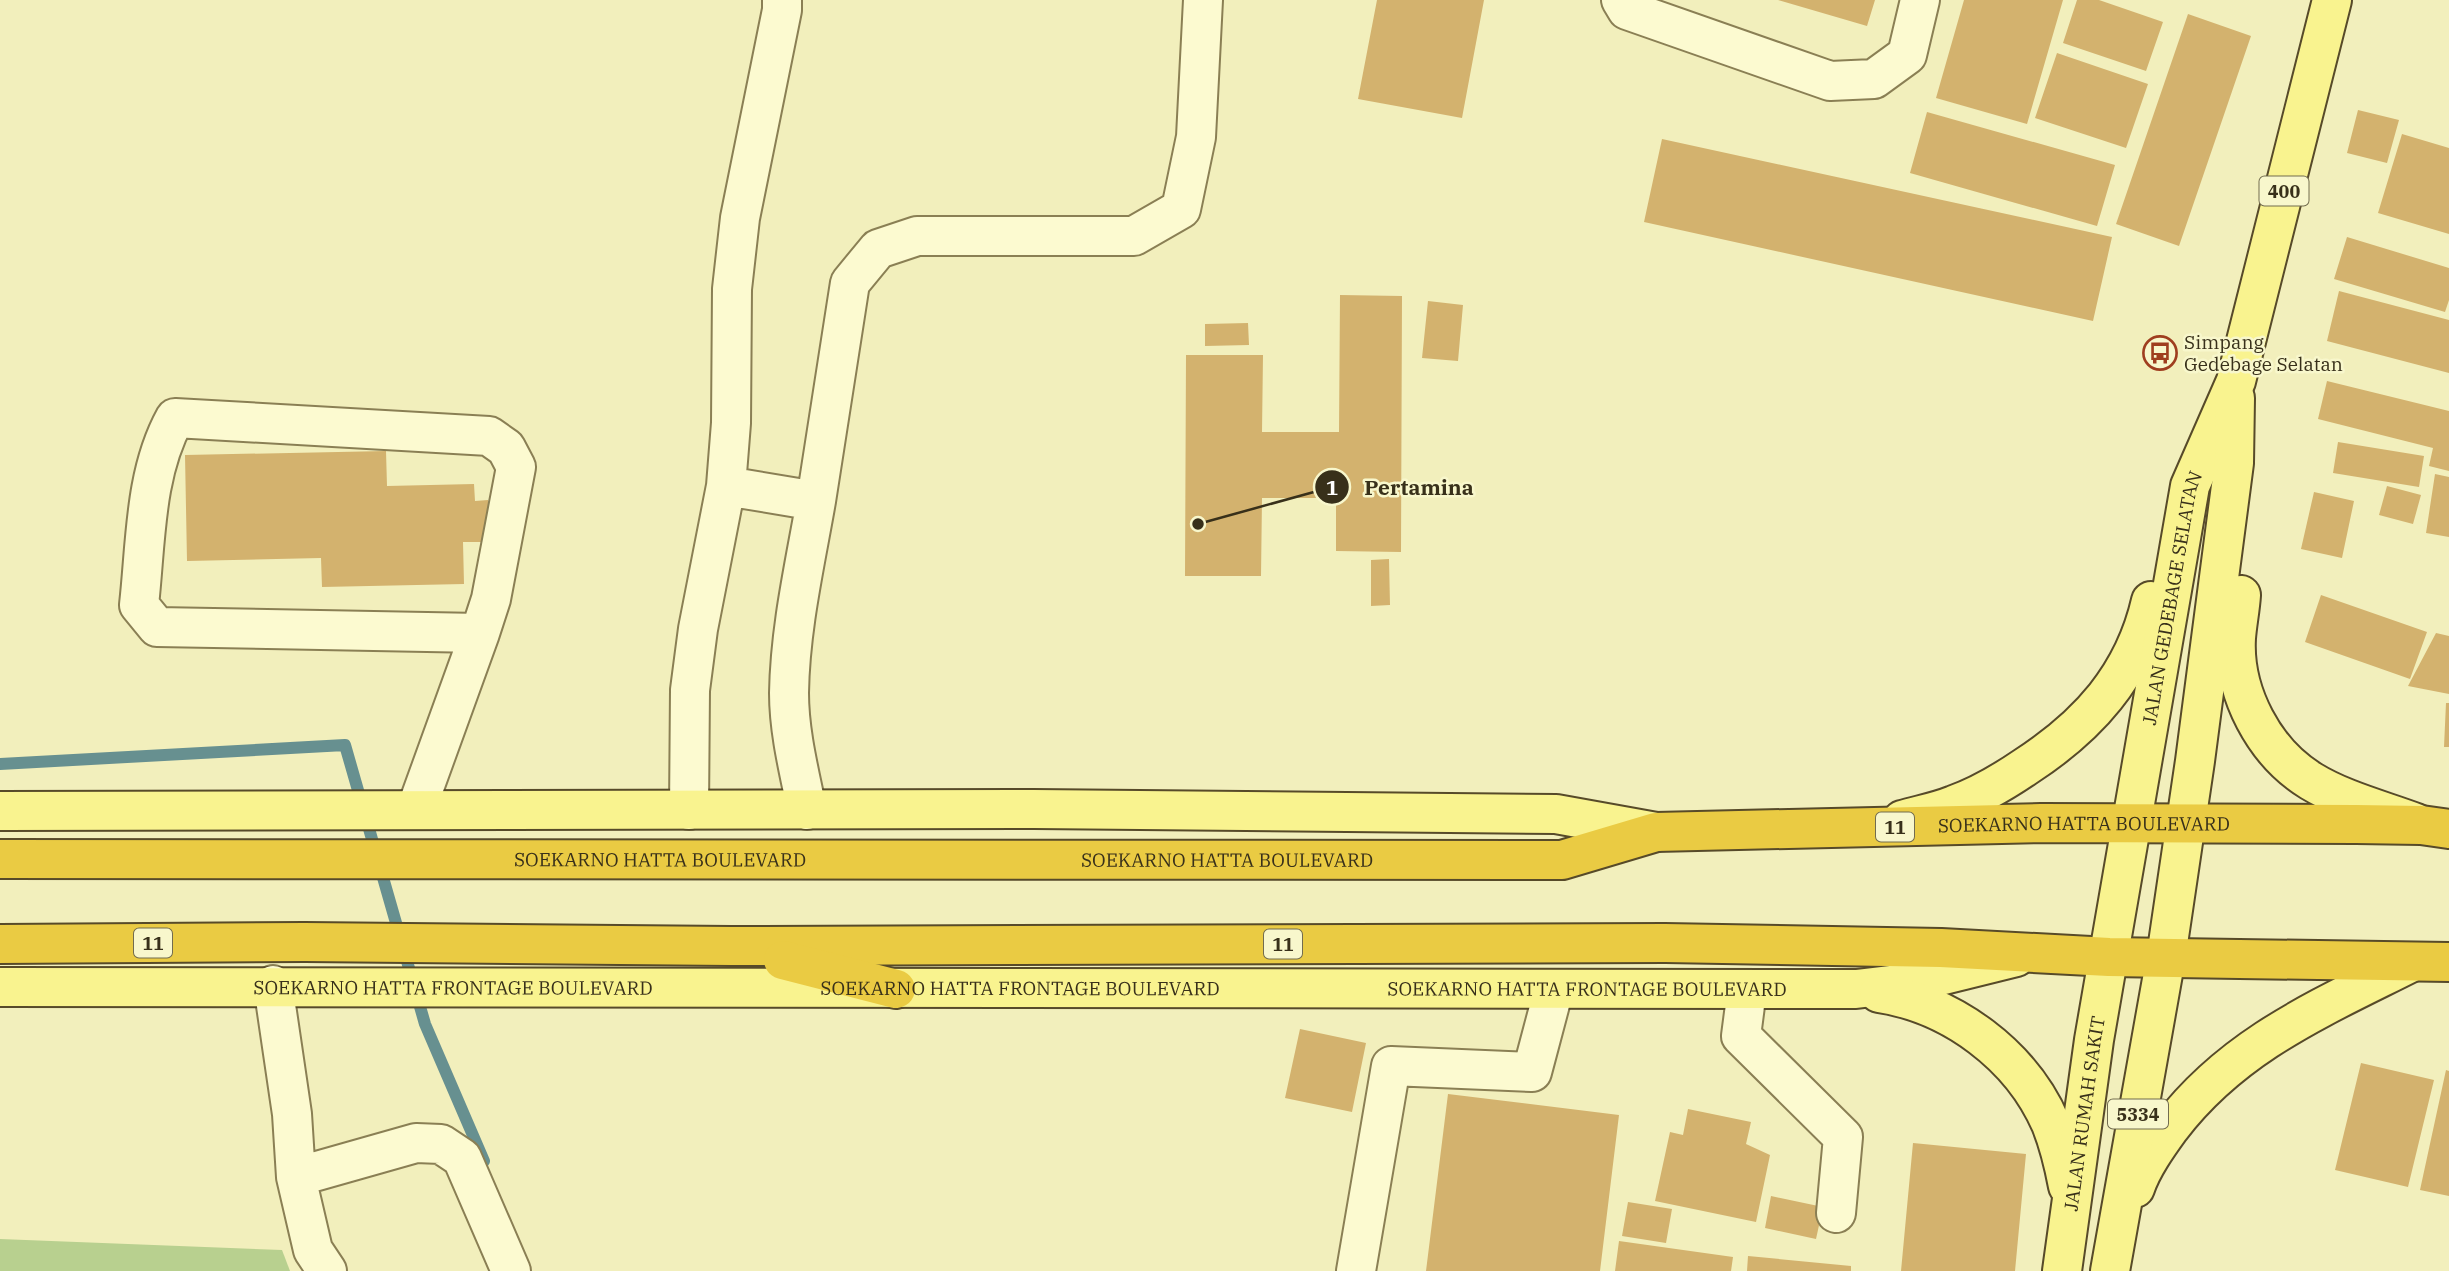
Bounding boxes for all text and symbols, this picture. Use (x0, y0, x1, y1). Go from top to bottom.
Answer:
road number: 400 (2260, 176, 2308, 206)
place label: Simpang Gedebage Selatan (2184, 330, 2343, 376)
bus stop icon: Simpang Gedebage Selatan (2141, 334, 2179, 372)
callout: Pertamina (1315, 466, 1487, 508)
street label: JALAN GEDEBAGE SELATAN (2137, 467, 2207, 727)
text: 1 (1326, 473, 1338, 501)
text: Pertamina (1364, 473, 1474, 501)
street label: SOEKARNO HATTA BOULEVARD (1937, 811, 2230, 837)
road number: 11 (1876, 812, 1914, 842)
street label: SOEKARNO HATTA BOULEVARD (514, 847, 806, 872)
street label: SOEKARNO HATTA BOULEVARD (1081, 848, 1373, 872)
road number: 11 (134, 928, 172, 958)
road number: 11 (1264, 930, 1302, 959)
street label: SOEKARNO HATTA FRONTAGE BOULEVARD (253, 975, 653, 1000)
street label: SOEKARNO HATTA FRONTAGE BOULEVARD (820, 976, 1220, 1000)
street label: SOEKARNO HATTA FRONTAGE BOULEVARD (1387, 976, 1787, 1001)
street label: JALAN RUMAH SAKIT (2058, 1014, 2110, 1213)
road number: 5334 (2108, 1100, 2168, 1128)

